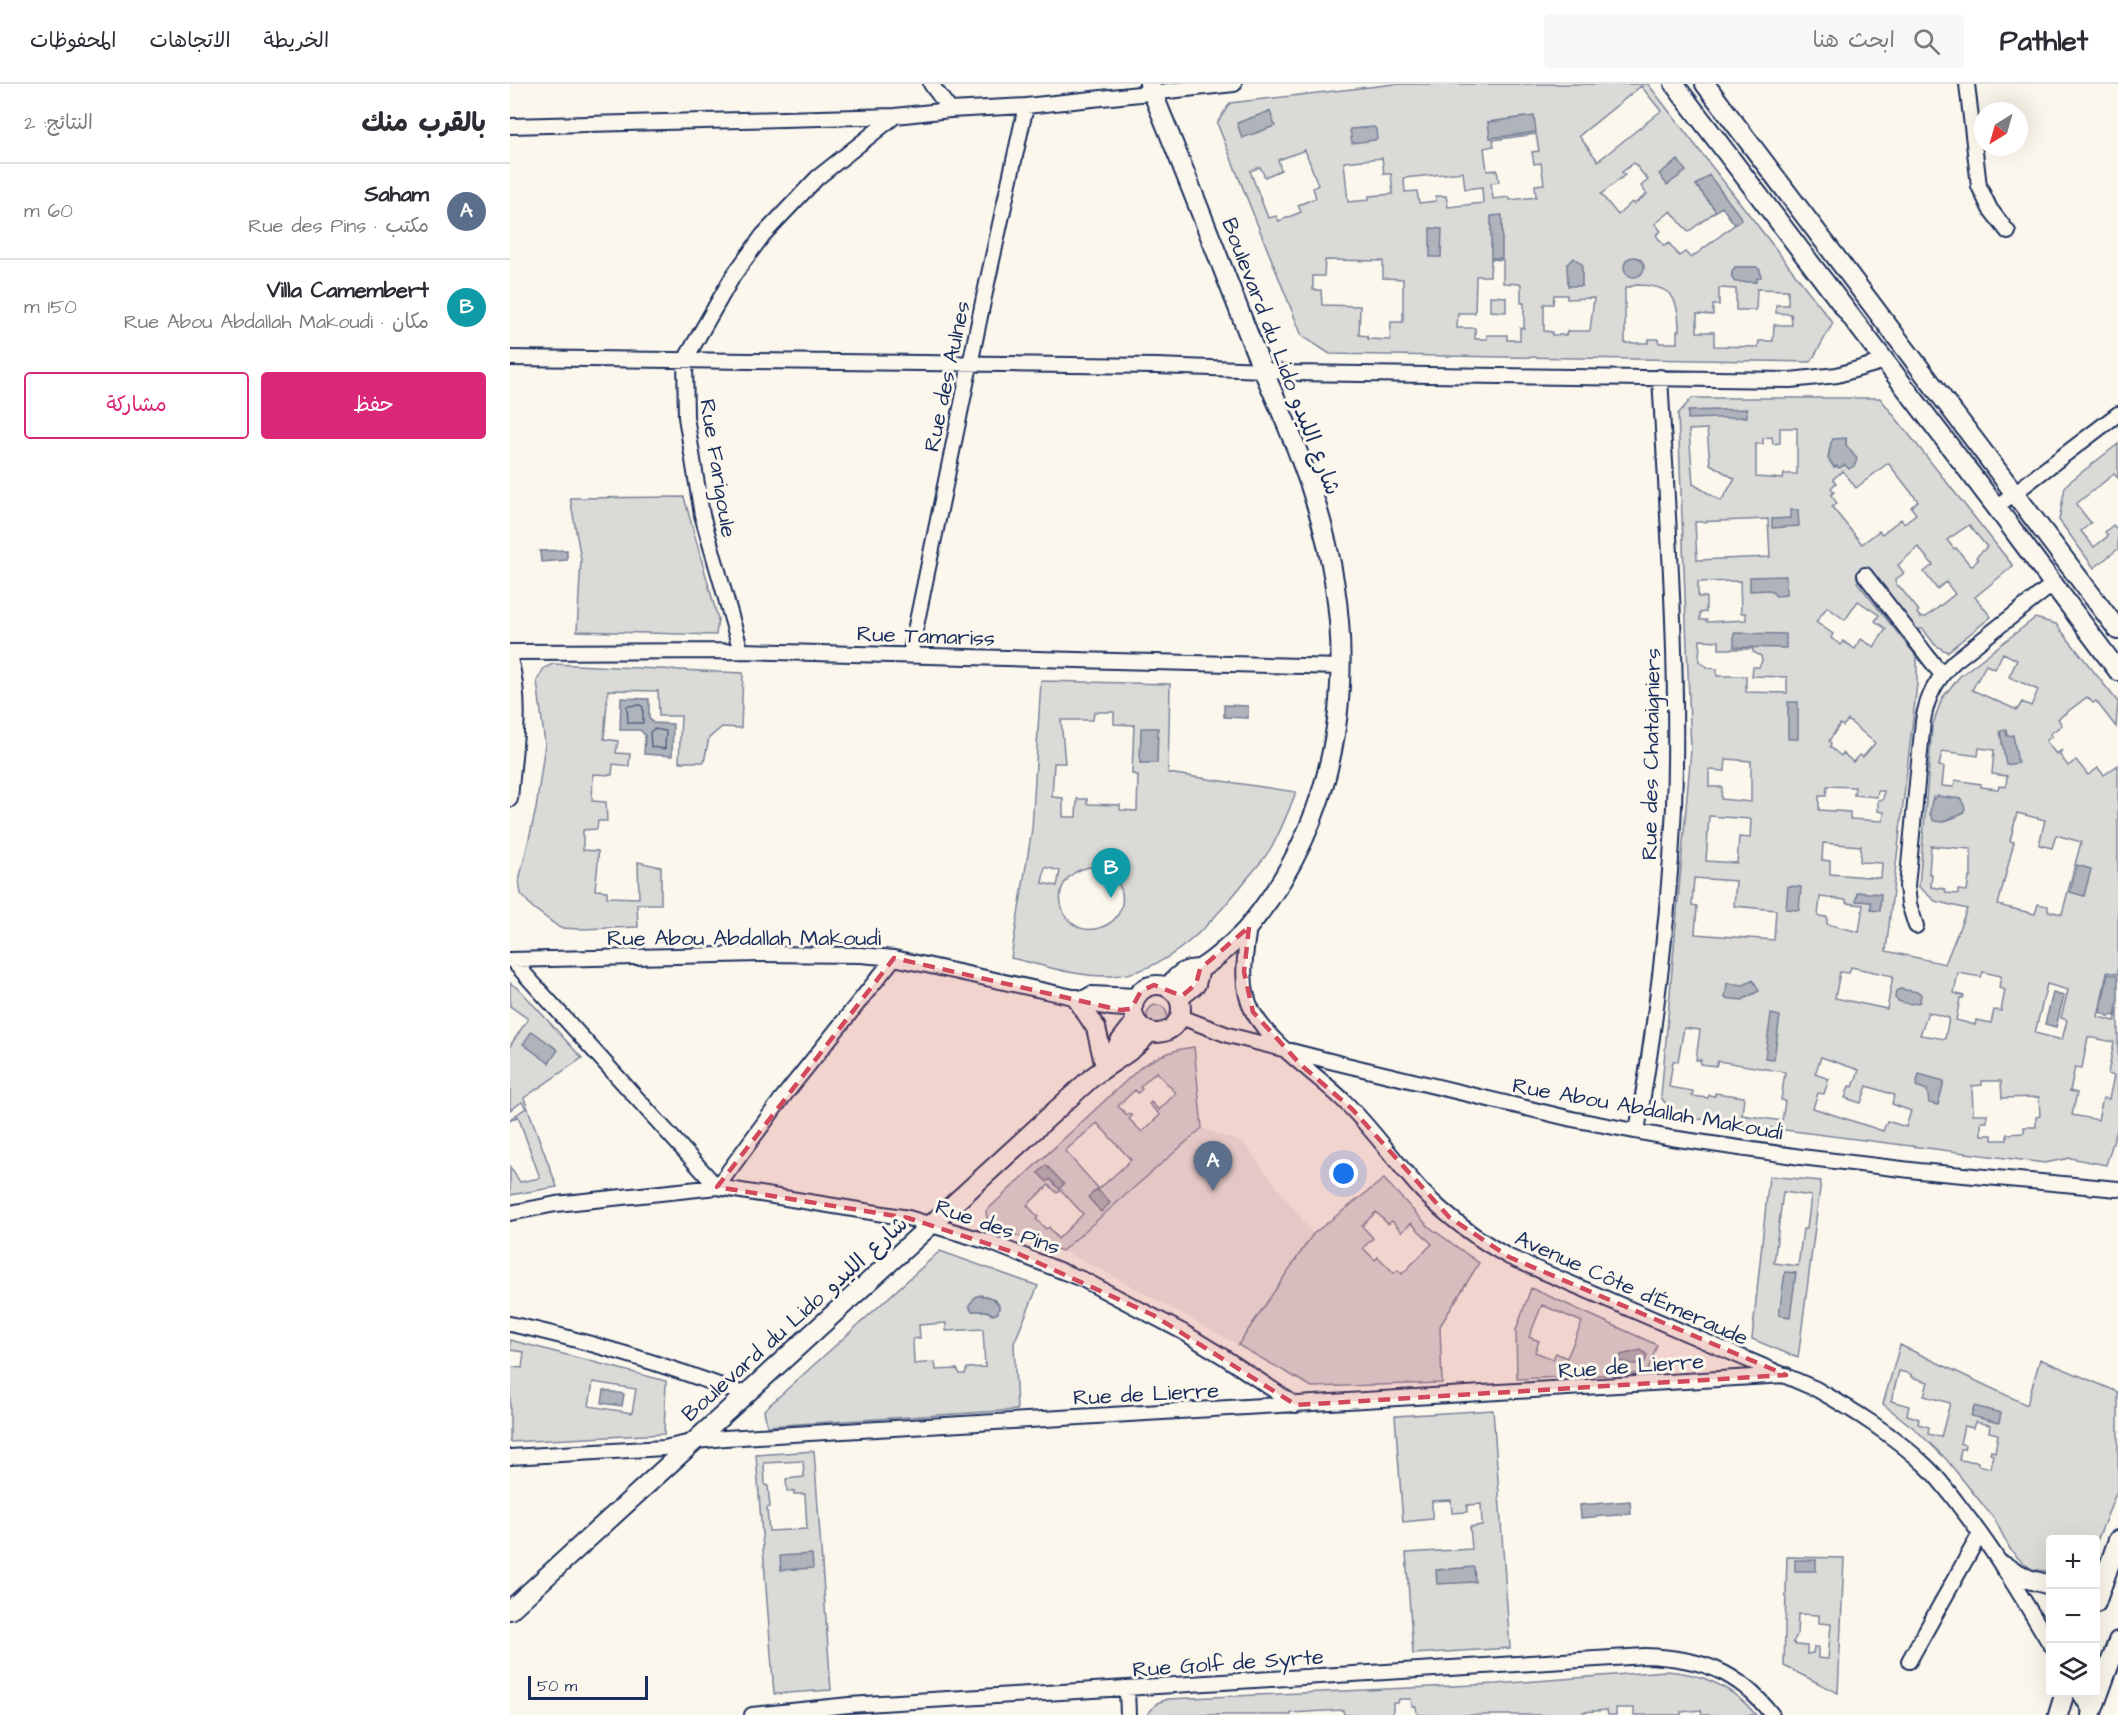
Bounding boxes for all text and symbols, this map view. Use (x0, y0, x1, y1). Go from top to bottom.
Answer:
search box (1544, 14, 1964, 68)
text: Pathlet (2000, 22, 2088, 61)
text: ابحث هنا (1812, 25, 1895, 56)
icon: search (1910, 25, 1943, 58)
text: المحفوظات (30, 26, 116, 55)
text: الاتجاهات (149, 26, 231, 55)
text: الخريطة (264, 26, 329, 55)
north arrow (1974, 102, 2028, 156)
text: بالقرب منك (362, 105, 486, 141)
text: النتائج: 2 (24, 109, 93, 137)
text: Saham (364, 179, 429, 210)
text: 60 m (24, 197, 73, 225)
text: A (460, 197, 473, 225)
text: مكتب · Rue des Pins (248, 212, 429, 240)
street label: Boulevard du Lido شارع الليدو (1213, 213, 1348, 500)
text: Villa Camembert (267, 275, 429, 306)
text: 150 m (24, 293, 77, 321)
text: B (459, 293, 474, 321)
street label: Rue des Aulnes (916, 298, 979, 455)
text: مكان · Rue Abou Abdallah Makoudi (124, 308, 429, 336)
button: مشاركة (24, 372, 249, 439)
button: حفظ (261, 372, 486, 439)
street label: Rue Farigoule (690, 397, 744, 540)
street label: Rue Tamariss (856, 619, 996, 654)
street label: Rue des Chataigniers (1634, 648, 1670, 861)
pin: B (1092, 848, 1130, 898)
street label: Rue Abou Abdallah Makoudi (607, 923, 881, 954)
street label: Rue Abou Abdallah Makoudi (1510, 1070, 1785, 1149)
pin: A (1194, 1142, 1232, 1191)
your location (1329, 1159, 1358, 1188)
street label: Rue des Pins (931, 1192, 1064, 1263)
street label: Boulevard du Lido شارع الليدو (675, 1209, 915, 1429)
street label: Avenue Côte d'Émeraude (1510, 1223, 1753, 1354)
street label: Rue de Lierre (1557, 1346, 1705, 1387)
street label: Rue de Lierre (1072, 1375, 1220, 1414)
map controls (2046, 1535, 2100, 1697)
button: + (2046, 1535, 2100, 1589)
button: − (2046, 1589, 2100, 1643)
street label: Rue Golf de Syrte (1131, 1641, 1325, 1687)
button: layers (2046, 1643, 2100, 1697)
scale bar (528, 1673, 648, 1700)
text: 50 m (537, 1675, 577, 1697)

